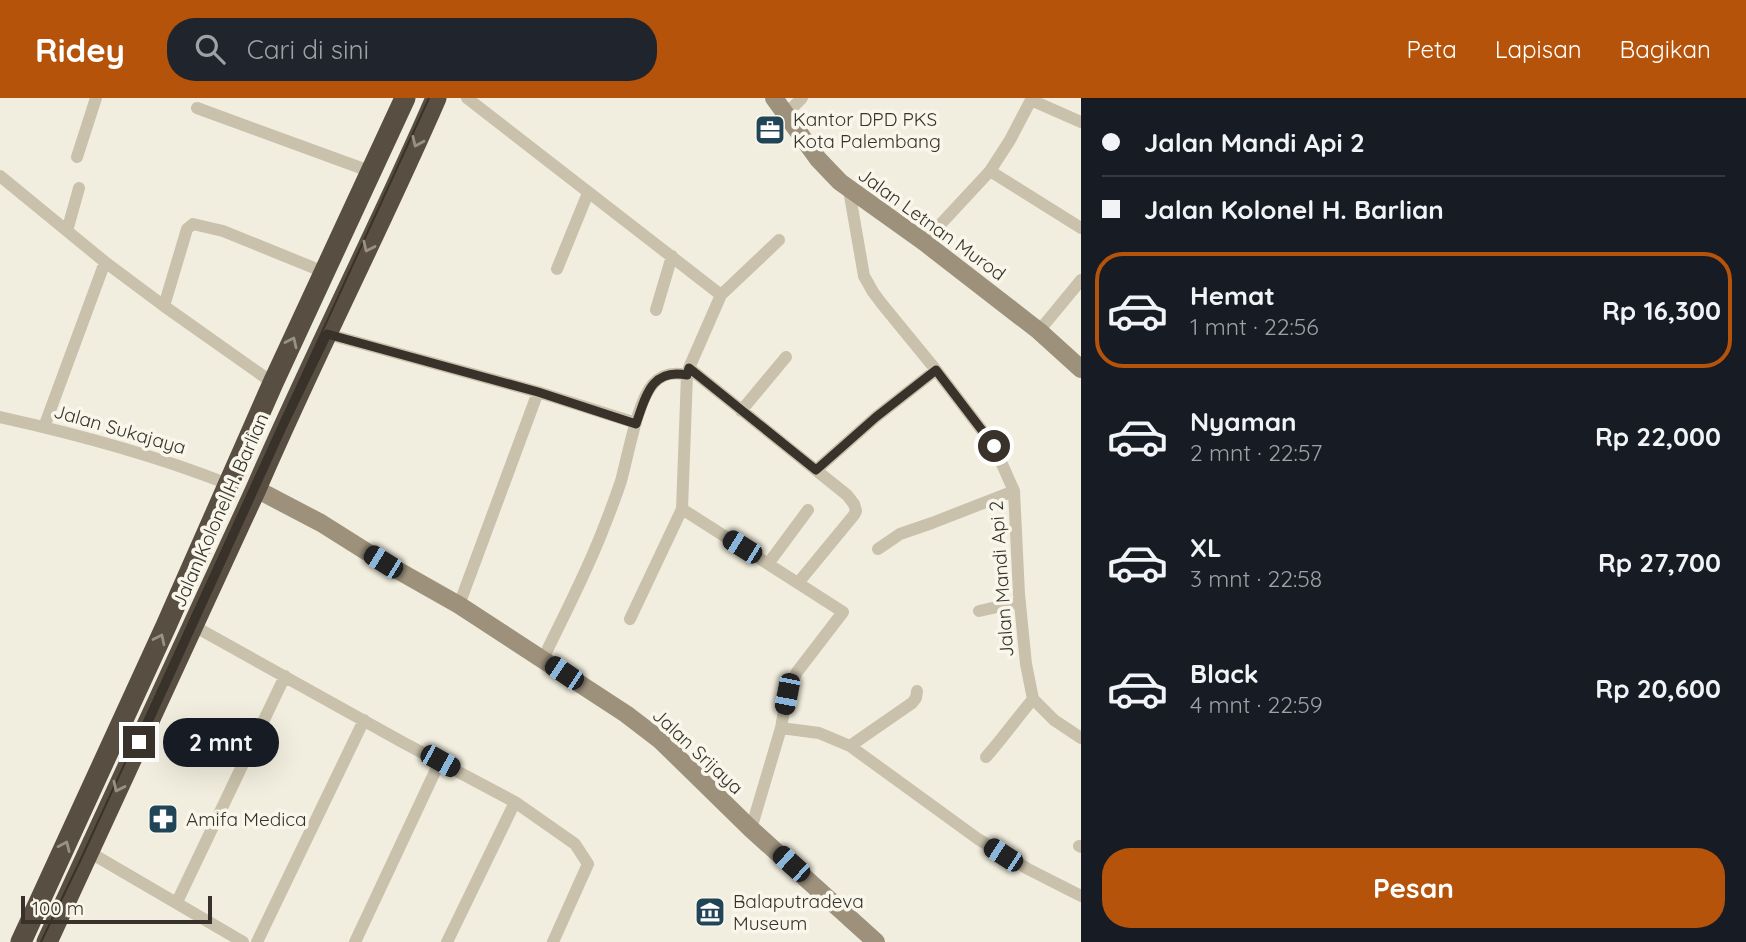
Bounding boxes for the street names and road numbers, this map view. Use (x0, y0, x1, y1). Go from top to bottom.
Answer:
street label: Jalan Letnan Murod (853, 162, 1011, 286)
street label: Jalan Sukajaya (51, 399, 189, 459)
street label: Jalan Kolonel H. Barlian (166, 409, 274, 611)
street label: Jalan Mandi Api 2 (984, 500, 1018, 658)
street label: Jalan Srijaya (648, 703, 748, 799)

